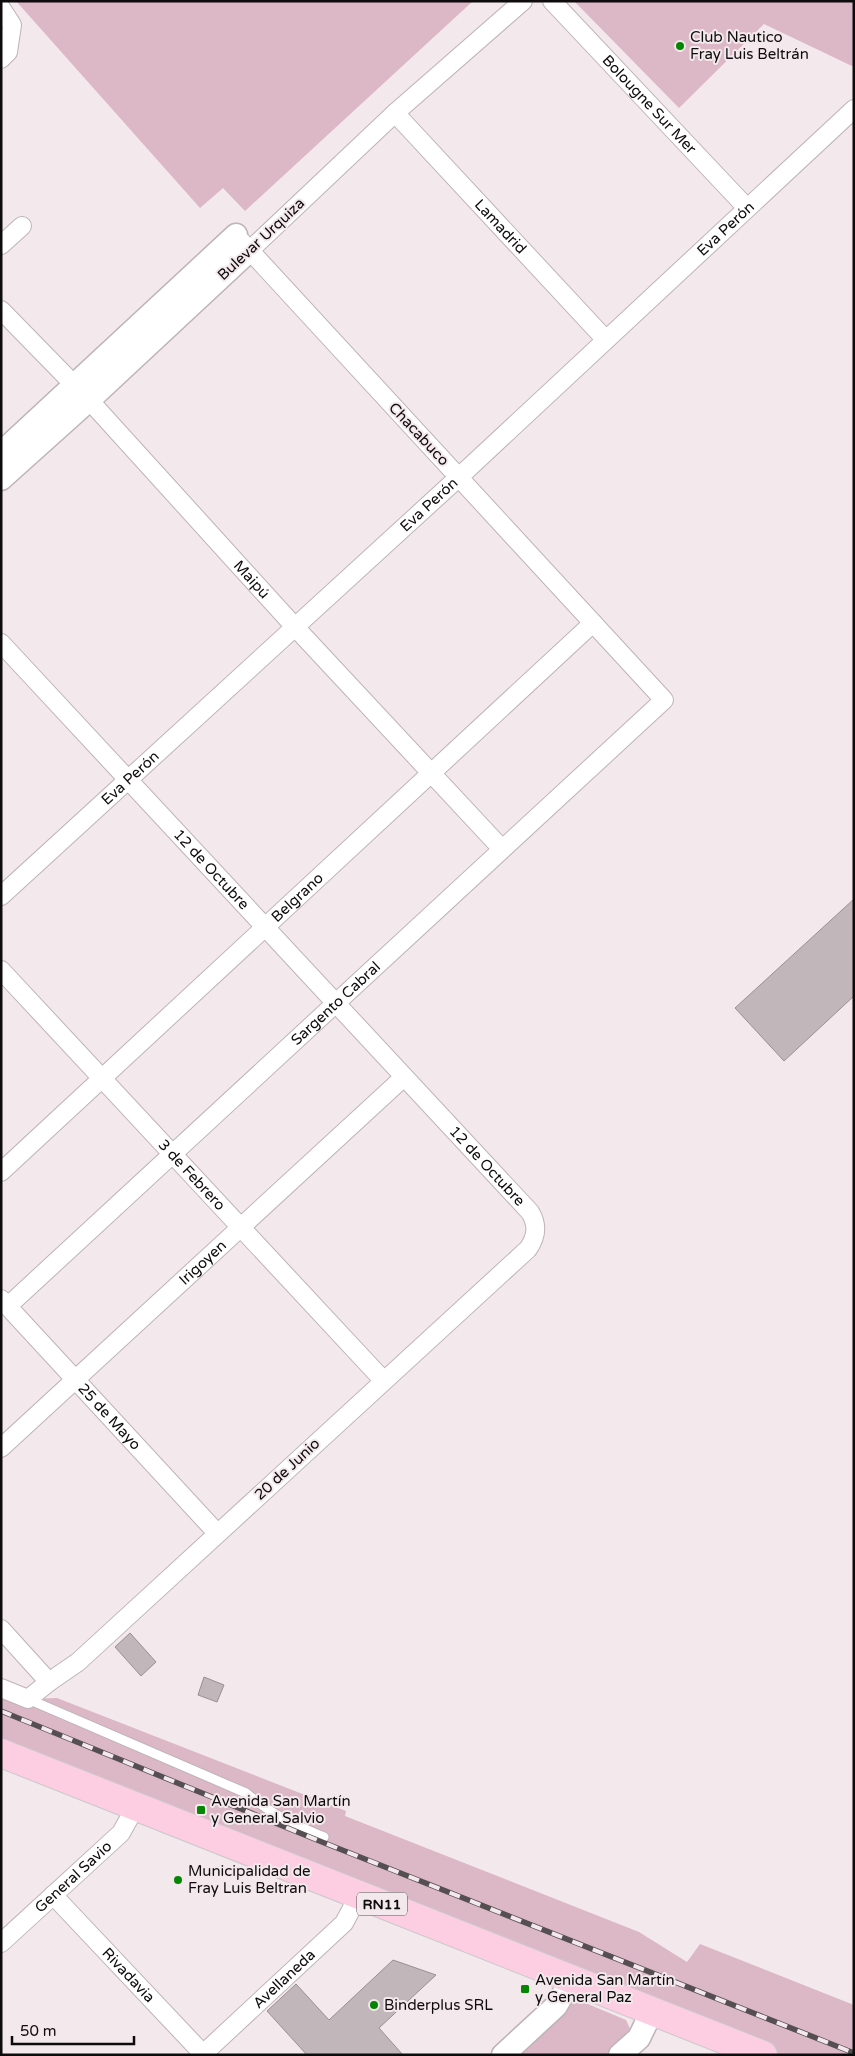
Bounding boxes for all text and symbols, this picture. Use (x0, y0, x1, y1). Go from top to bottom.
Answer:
place label: Club Nautico Fray Luis Beltrán (690, 28, 809, 63)
marker: Club Nautico Fray Luis Beltrán (674, 40, 686, 52)
street label: Bolougne Sur Mer (599, 51, 700, 158)
street label: Bulevar Urquiza (214, 194, 308, 284)
street label: Lamadrid (471, 196, 530, 257)
street label: Eva Perón (693, 198, 758, 260)
street label: Chacabuco (385, 399, 453, 469)
street label: Eva Perón (396, 474, 461, 535)
street label: Maipú (230, 556, 274, 602)
street label: Eva Perón (98, 747, 163, 809)
street label: 12 de Octubre (170, 825, 253, 913)
street label: Belgrano (267, 869, 327, 926)
street label: Sargento Cabral (287, 958, 384, 1049)
street label: 12 de Octubre (446, 1122, 529, 1210)
street label: 3 de Febrero (154, 1136, 229, 1214)
street label: Irigoyen (175, 1236, 230, 1289)
street label: 25 de Mayo (74, 1379, 145, 1454)
street label: 20 de Junio (251, 1434, 323, 1504)
place label: Avenida San Martín y General Salvio (211, 1792, 351, 1827)
marker: Avenida San Martín y General Salvio (195, 1804, 207, 1816)
street label: General Savio (31, 1837, 115, 1916)
place label: Municipalidad de Fray Luis Beltran (188, 1862, 311, 1897)
marker: Municipalidad de Fray Luis Beltran (172, 1874, 184, 1886)
road number: RN11 (357, 1892, 407, 1916)
street label: Rivadavia (98, 1944, 159, 2006)
street label: Avellaneda (249, 1945, 319, 2012)
place label: Avenida San Martín y General Paz (535, 1971, 675, 2006)
marker: Avenida San Martín y General Paz (519, 1983, 531, 1995)
place label: Binderplus SRL (384, 1996, 493, 2014)
marker: Binderplus SRL (368, 1999, 380, 2011)
scale bar (12, 2014, 135, 2046)
text: 50 m (20, 2022, 57, 2040)

